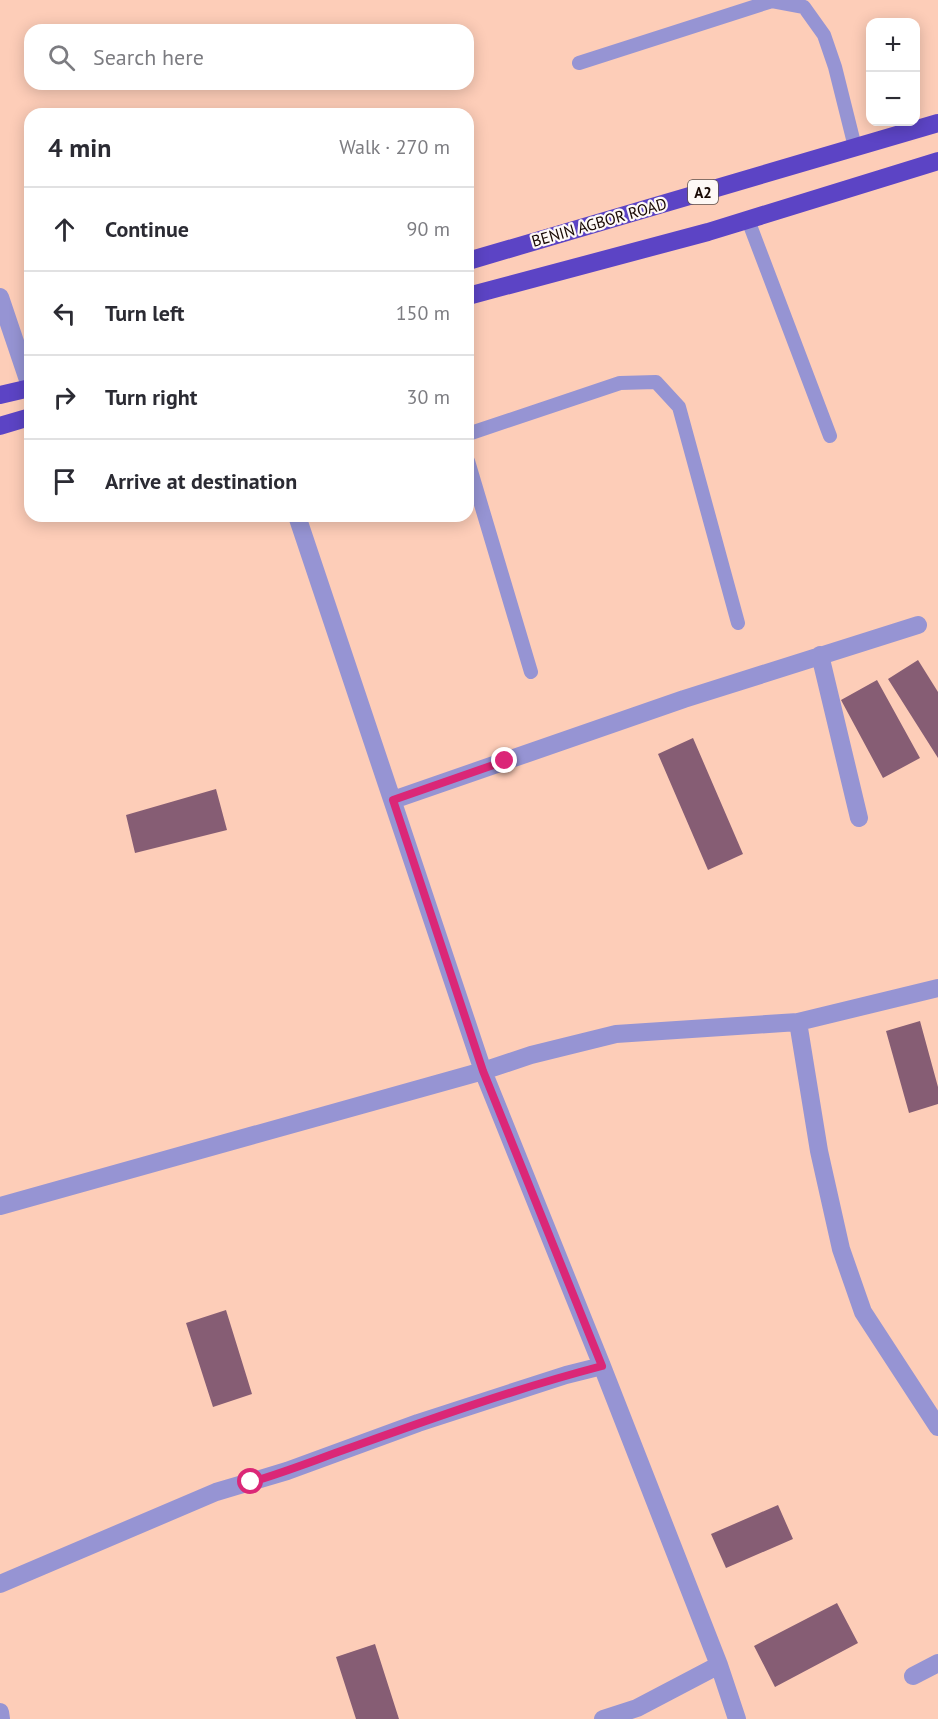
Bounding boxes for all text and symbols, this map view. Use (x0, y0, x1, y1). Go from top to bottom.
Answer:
map controls (866, 18, 920, 126)
button: + (866, 18, 920, 72)
search box (24, 24, 474, 90)
icon: search (45, 41, 78, 74)
text: Search here (93, 43, 204, 71)
button: − (866, 72, 920, 126)
text: 4 min (48, 131, 111, 164)
text: Walk · 270 m (339, 134, 450, 160)
road number: A2 (688, 180, 718, 204)
street label: BENIN AGBOR ROAD (529, 193, 669, 251)
icon: ahead (48, 213, 81, 246)
text: Continue (105, 215, 189, 243)
text: 90 m (407, 216, 450, 242)
icon: left (48, 297, 81, 330)
text: Turn left (105, 299, 185, 327)
text: 150 m (396, 300, 450, 326)
icon: right (48, 381, 81, 414)
text: Turn right (105, 383, 197, 411)
text: 30 m (407, 384, 450, 410)
icon: arrive (48, 465, 81, 498)
text: Arrive at destination (105, 467, 297, 495)
route end (491, 747, 517, 773)
route start (237, 1468, 263, 1494)

